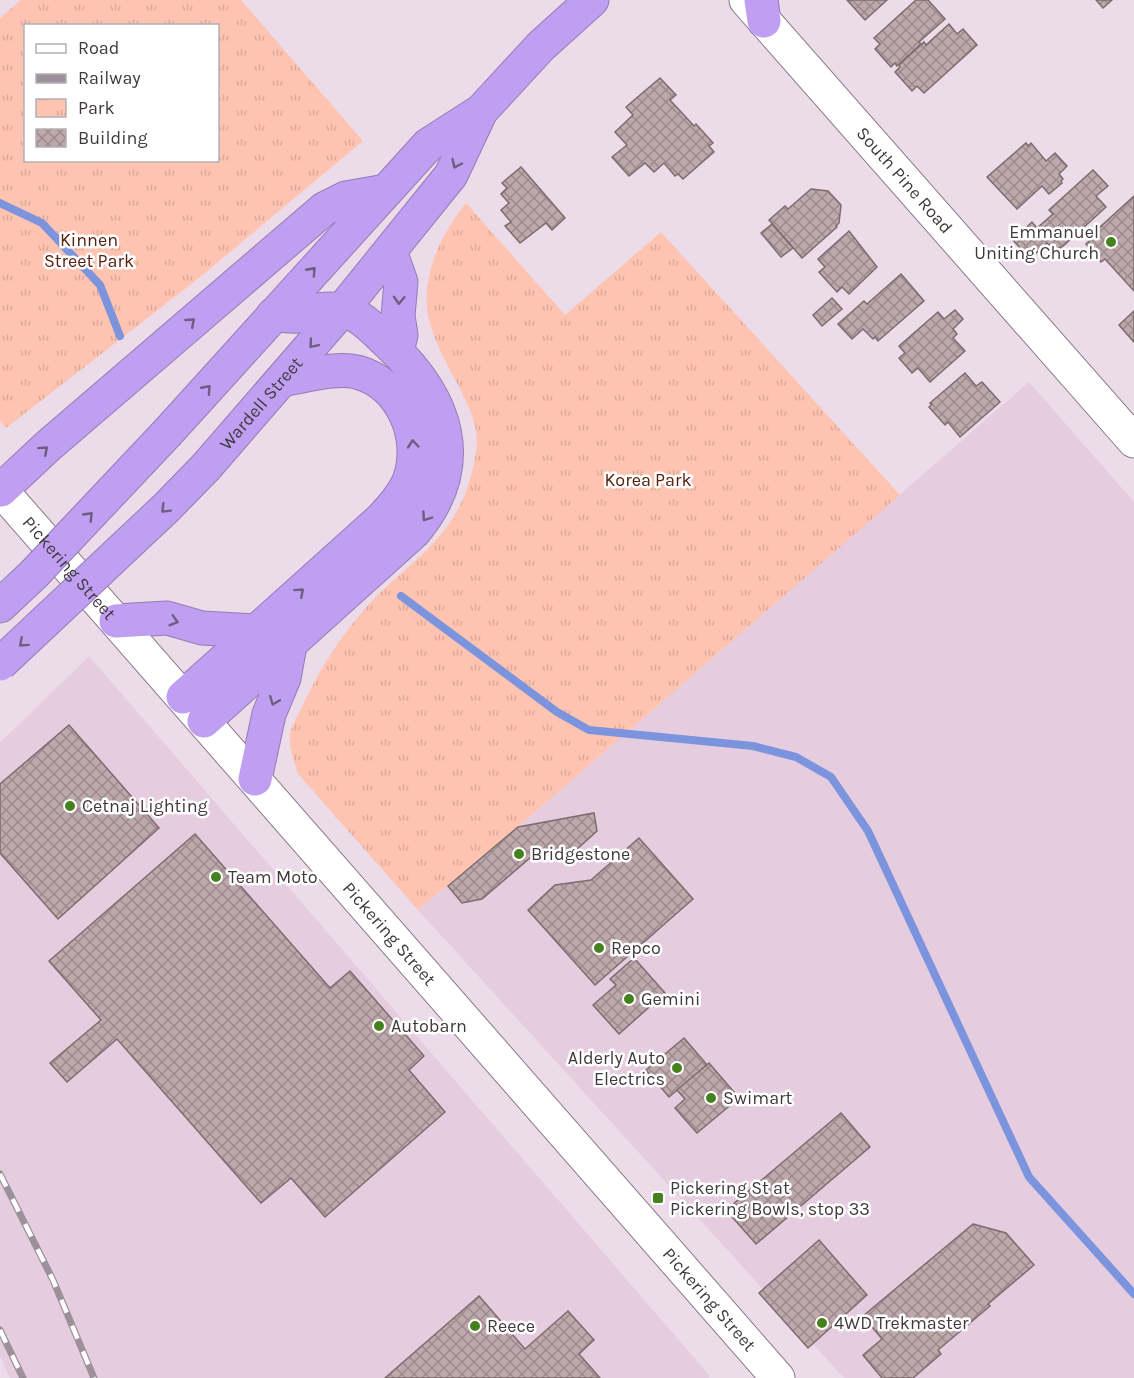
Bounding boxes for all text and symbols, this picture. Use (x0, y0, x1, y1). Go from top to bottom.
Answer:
legend (24, 24, 219, 162)
text: Road (78, 37, 119, 59)
text: Railway (78, 67, 141, 89)
text: Park (78, 97, 115, 119)
street label: South Pine Road (852, 122, 957, 238)
text: Building (78, 127, 148, 149)
one-way arrow (452, 157, 464, 168)
place label: Emmanuel Uniting Church (974, 221, 1099, 264)
park label: Kinnen Street Park (44, 229, 134, 272)
marker: Emmanuel Uniting Church (1104, 235, 1118, 249)
one-way arrow (305, 268, 316, 278)
one-way arrow (392, 296, 405, 305)
one-way arrow (184, 319, 195, 330)
one-way arrow (309, 337, 320, 348)
street label: Wardell Street (215, 352, 307, 454)
one-way arrow (200, 385, 211, 396)
one-way arrow (407, 439, 420, 448)
one-way arrow (37, 446, 48, 457)
park label: Korea Park (604, 469, 692, 491)
one-way arrow (161, 502, 172, 513)
one-way arrow (422, 510, 433, 521)
street label: Pickering Street (18, 512, 121, 625)
one-way arrow (82, 513, 93, 524)
one-way arrow (293, 588, 304, 599)
one-way arrow (168, 614, 179, 626)
one-way arrow (19, 636, 30, 647)
one-way arrow (269, 695, 282, 705)
place label: Cetnaj Lighting (82, 795, 208, 817)
marker: Cetnaj Lighting (63, 799, 77, 813)
place label: Bridgestone (531, 843, 630, 865)
marker: Bridgestone (512, 847, 526, 861)
place label: Team Moto (228, 866, 318, 888)
marker: Team Moto (209, 870, 223, 884)
street label: Pickering Street (338, 877, 441, 990)
place label: Repco (611, 937, 661, 959)
marker: Repco (592, 941, 606, 955)
place label: Gemini (641, 988, 700, 1010)
marker: Gemini (622, 992, 636, 1006)
place label: Autobarn (391, 1015, 467, 1037)
marker: Autobarn (372, 1019, 386, 1033)
place label: Alderly Auto Electrics (568, 1047, 665, 1090)
marker: Alderly Auto Electrics (670, 1061, 684, 1075)
place label: Swimart (723, 1087, 793, 1109)
marker: Swimart (704, 1091, 718, 1105)
place label: Pickering St at Pickering Bowls, stop 33 (670, 1177, 870, 1220)
marker: Pickering St at Pickering Bowls, stop 33 (651, 1191, 665, 1205)
street label: Pickering Street (658, 1243, 761, 1356)
place label: 4WD Trekmaster (834, 1312, 969, 1334)
place label: Reece (487, 1315, 535, 1337)
marker: 4WD Trekmaster (815, 1316, 829, 1330)
marker: Reece (468, 1319, 482, 1333)

